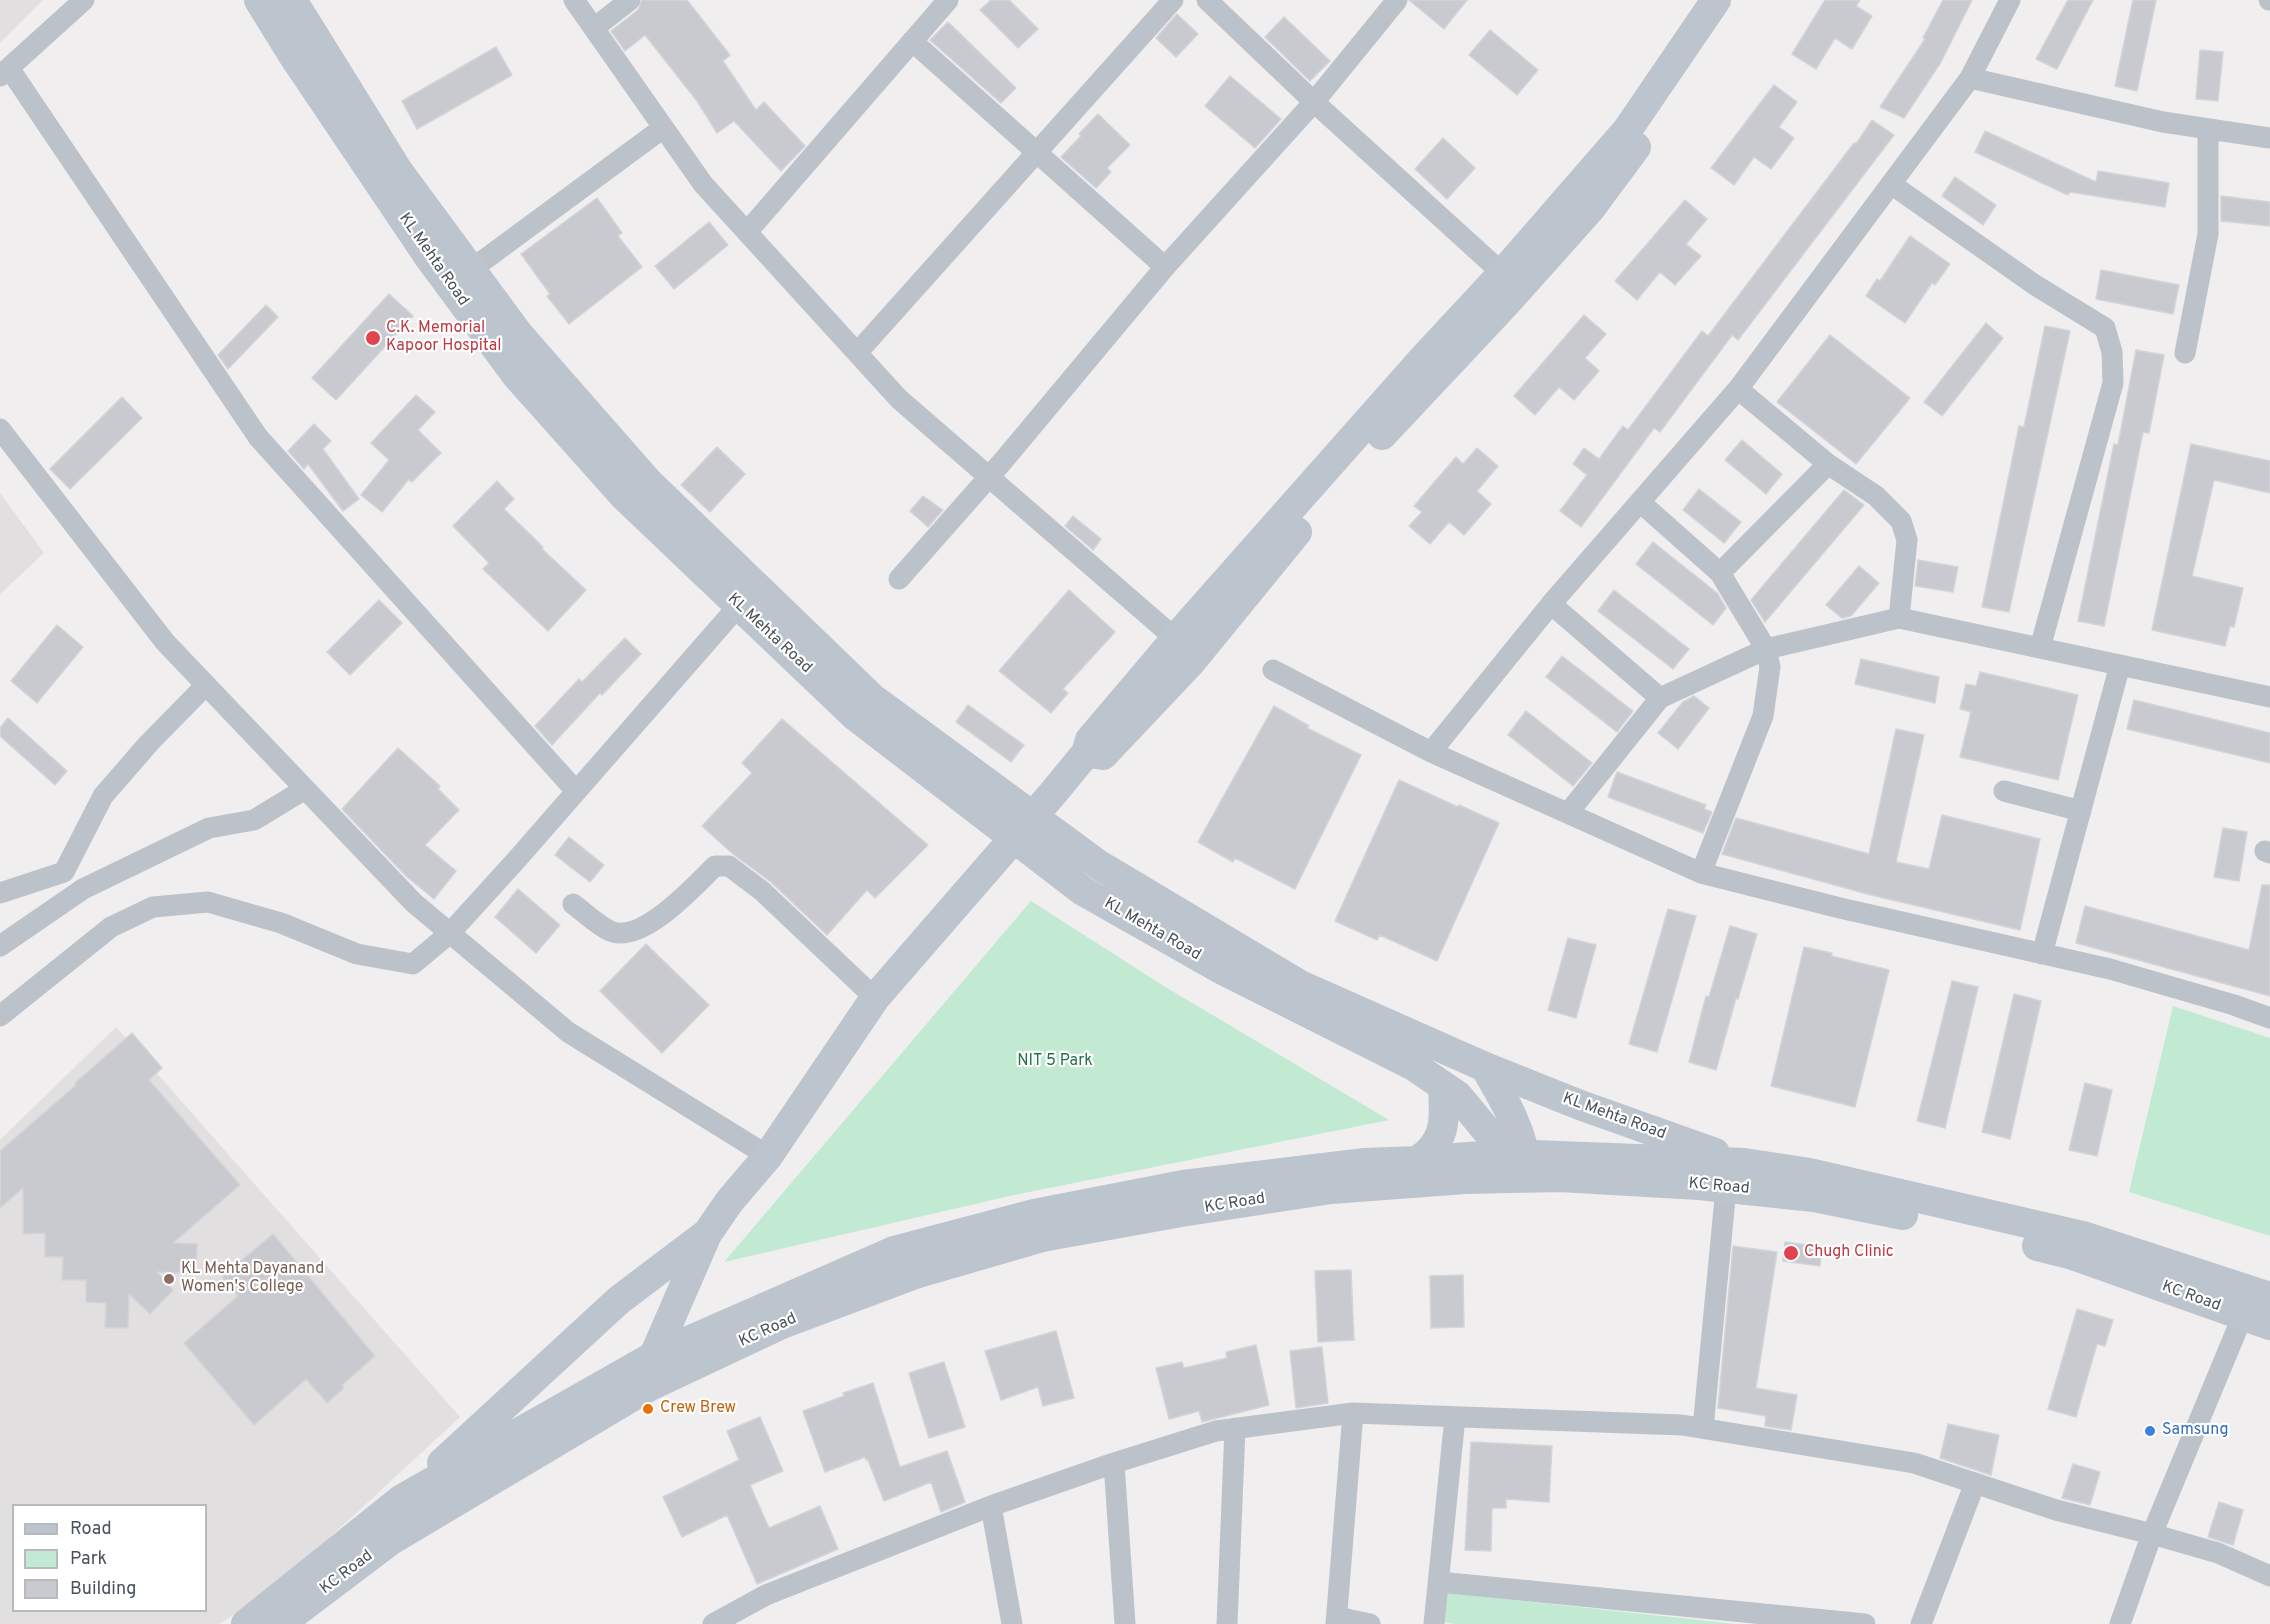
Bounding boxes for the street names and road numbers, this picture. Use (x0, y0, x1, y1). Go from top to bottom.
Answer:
street label: KL Mehta Road (394, 210, 472, 310)
street label: KL Mehta Road (723, 590, 815, 678)
street label: KL Mehta Road (1100, 895, 1204, 965)
street label: KL Mehta Road (1560, 1089, 1668, 1145)
street label: KC Road (1688, 1175, 1750, 1199)
street label: KC Road (1203, 1190, 1267, 1218)
street label: KC Road (2159, 1278, 2223, 1316)
street label: KC Road (736, 1310, 800, 1352)
street label: KC Road (317, 1547, 377, 1599)

